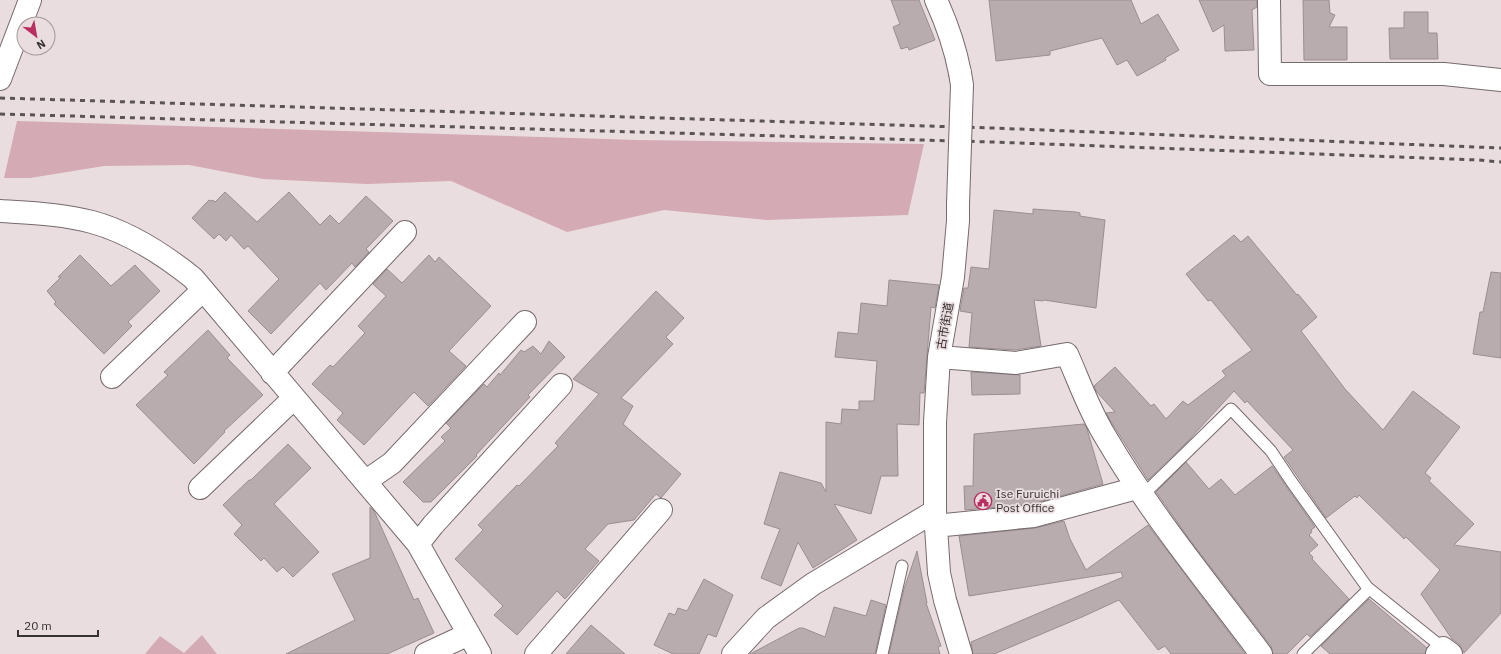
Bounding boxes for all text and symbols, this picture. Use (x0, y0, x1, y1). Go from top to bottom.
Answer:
north arrow (16, 16, 56, 56)
text: N (34, 37, 48, 53)
street label: 古市街道 (933, 301, 956, 351)
place label: Ise Furuichi Post Office (996, 486, 1059, 515)
public building icon: Ise Furuichi Post Office (973, 491, 993, 511)
scale bar (18, 612, 98, 638)
text: 20 m (24, 618, 52, 633)

